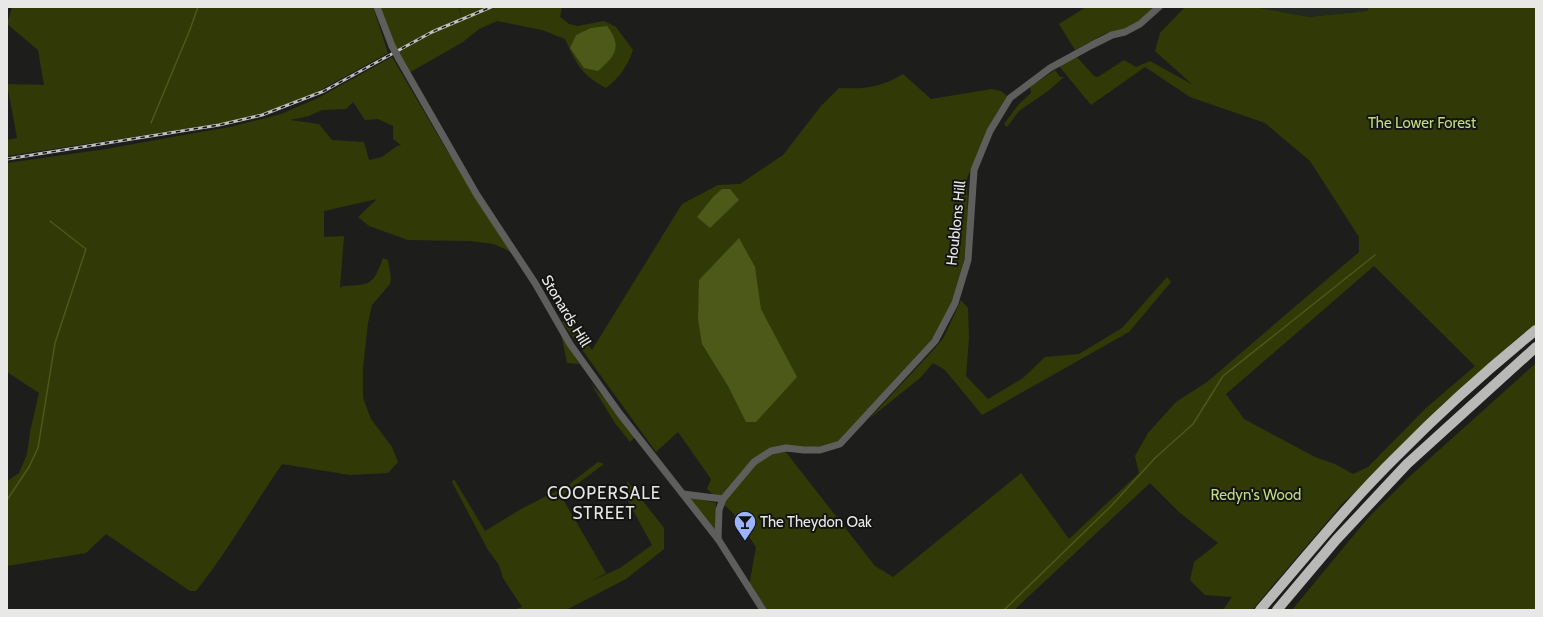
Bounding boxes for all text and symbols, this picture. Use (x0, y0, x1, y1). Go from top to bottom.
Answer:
park label: The Lower Forest (1368, 114, 1476, 132)
street label: Houblons Hill (943, 179, 969, 266)
street label: Stonards Hill (538, 272, 595, 351)
district label: COOPERSALE STREET (547, 483, 661, 523)
park label: Redyn's Wood (1211, 486, 1301, 504)
bar icon: The Theydon Oak (732, 509, 758, 542)
place label: The Theydon Oak (760, 513, 872, 531)

